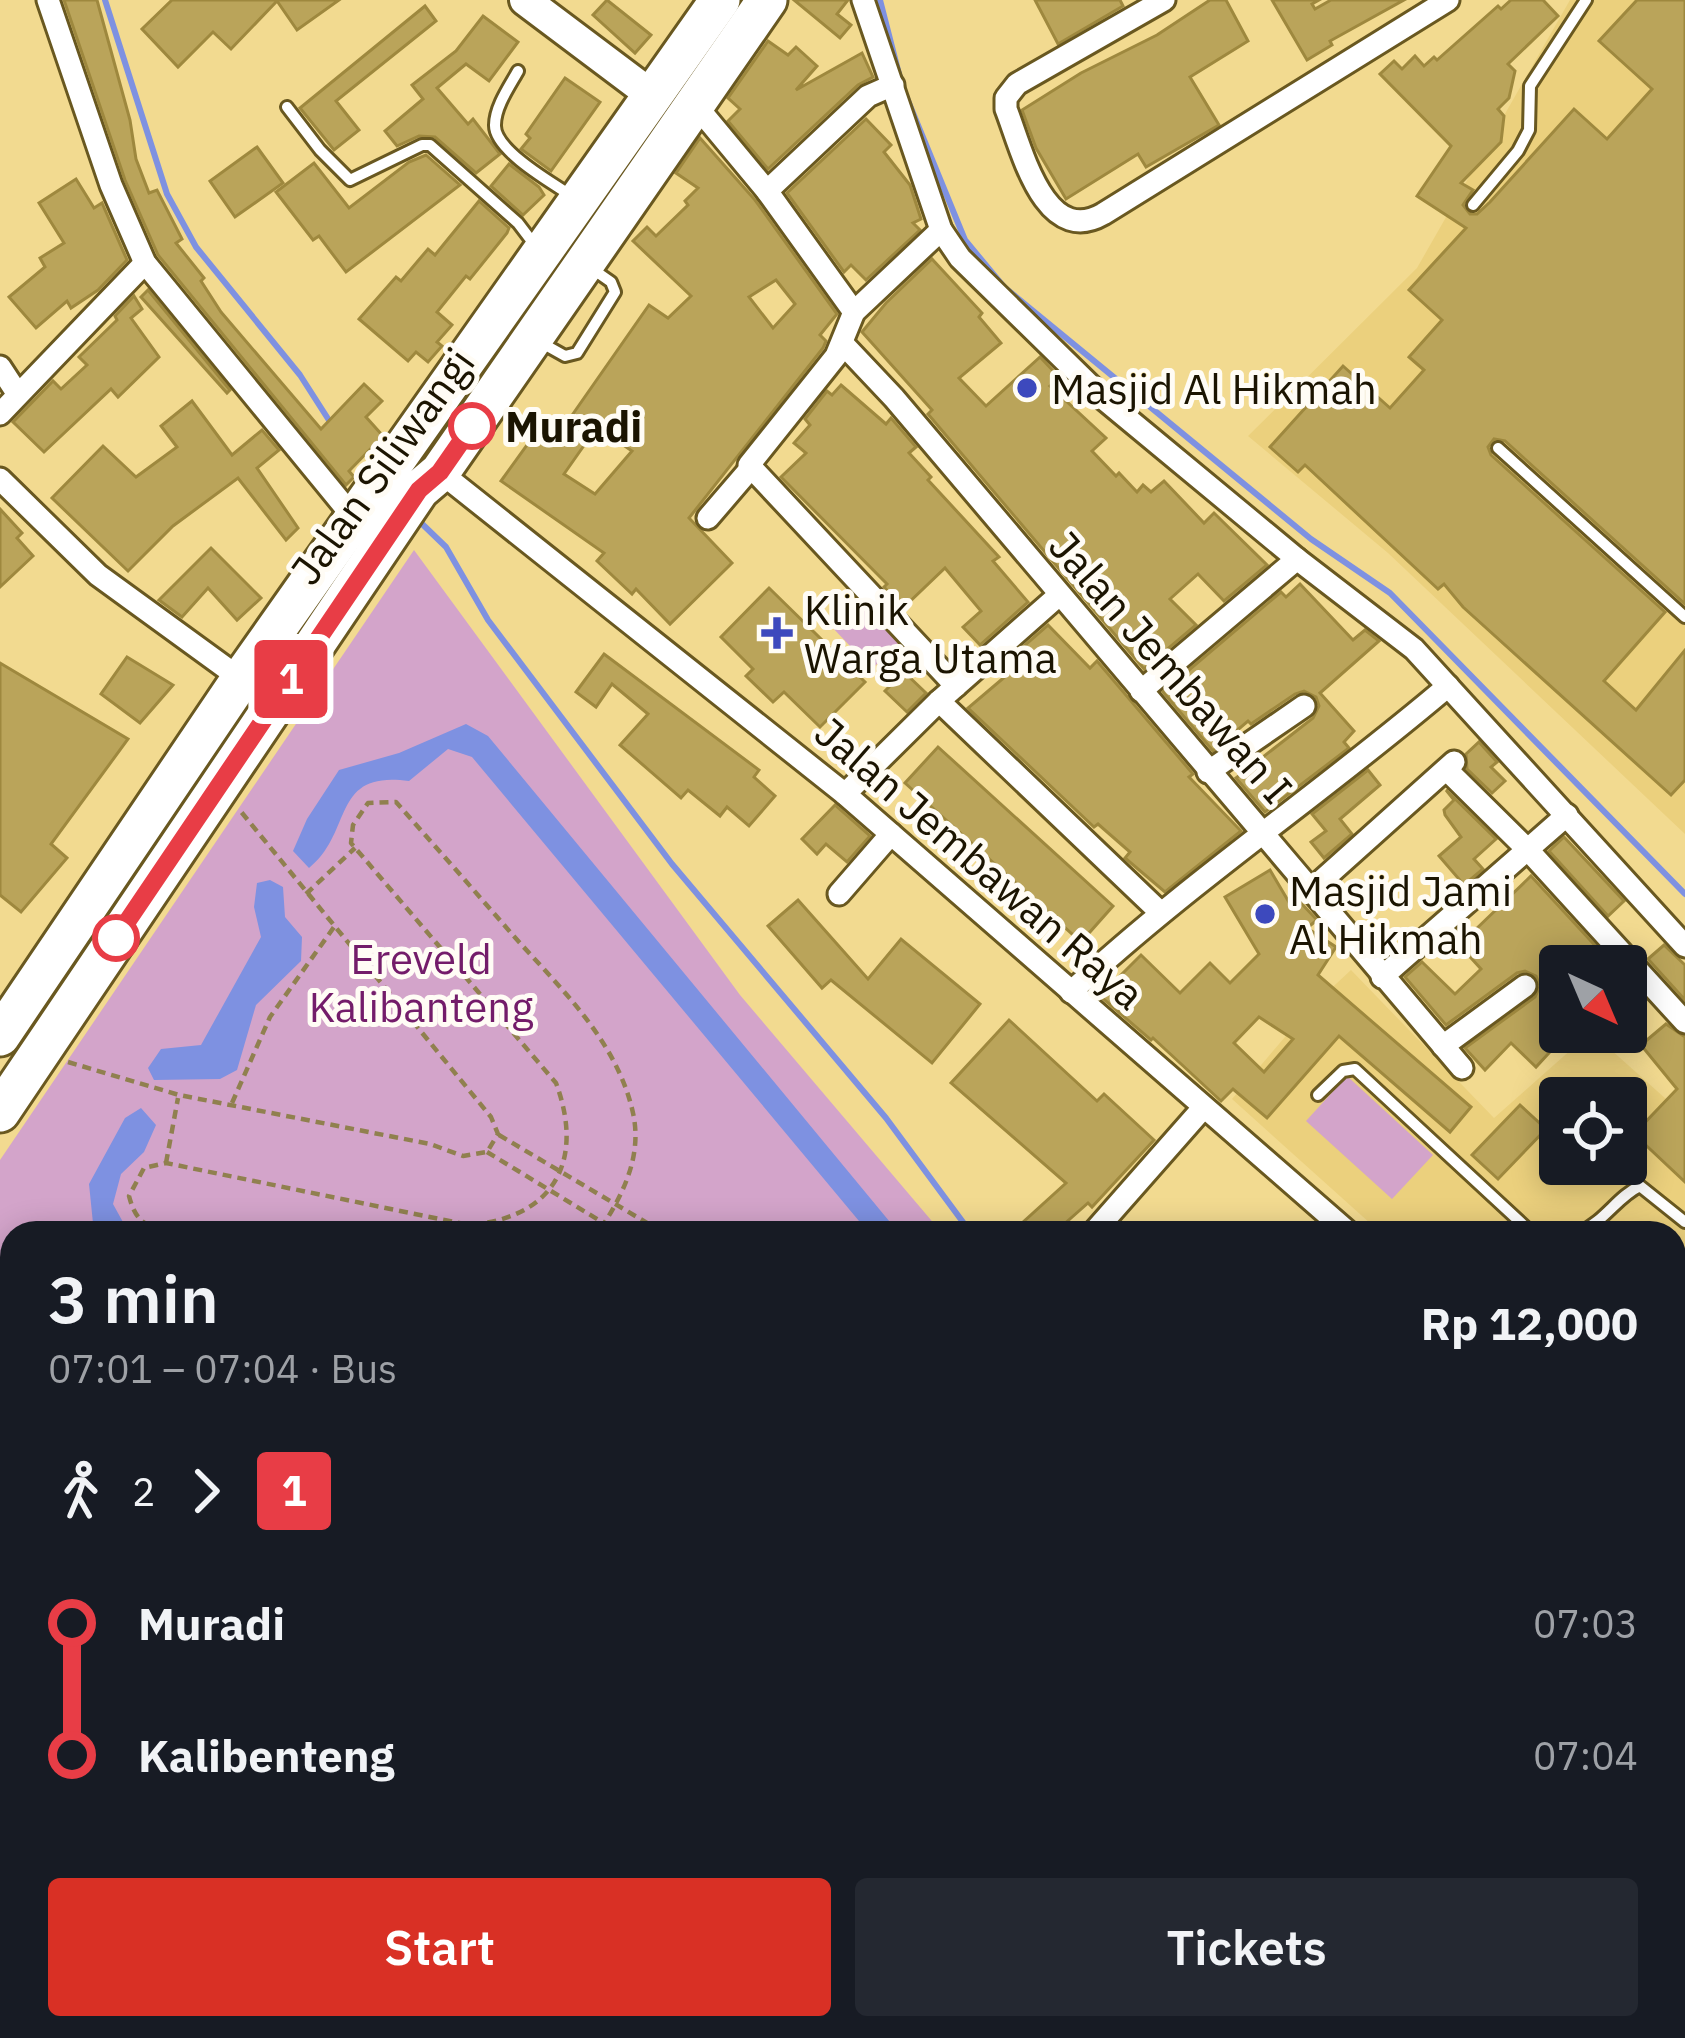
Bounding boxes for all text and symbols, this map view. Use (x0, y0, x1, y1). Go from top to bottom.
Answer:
street label: Jalan Siliwangi (278, 337, 486, 595)
place label: Masjid Al Hikmah (1051, 361, 1377, 416)
marker: Masjid Al Hikmah (1014, 375, 1040, 401)
place label: Muradi (505, 399, 642, 454)
marker: Muradi (450, 404, 494, 448)
street label: Jalan Jembawan I (1037, 519, 1305, 815)
place label: Klinik Warga Utama (804, 582, 1057, 685)
marker: Klinik Warga Utama (761, 617, 793, 649)
line badge: 1 (252, 640, 330, 718)
text: 1 (278, 651, 304, 706)
street label: Jalan Jembawan Raya (804, 705, 1156, 1021)
place label: Masjid Jami Al Hikmah (1289, 863, 1512, 966)
marker: Masjid Jami Al Hikmah (1252, 901, 1278, 927)
unlabelled marker (94, 916, 138, 960)
park label: Ereveld Kalibanteng (309, 931, 533, 1034)
north arrow (1539, 945, 1647, 1053)
map controls (1539, 945, 1647, 1185)
button: locate (1539, 1077, 1647, 1185)
text: 3 min (48, 1255, 219, 1341)
text: Rp 12,000 (1421, 1294, 1638, 1352)
text: 07:01 – 07:04 · Bus (48, 1343, 397, 1394)
icon: walk (48, 1458, 114, 1524)
icon: forward (173, 1458, 239, 1524)
text: 1 (281, 1463, 307, 1518)
text: 2 (132, 1466, 155, 1517)
text: Muradi (138, 1594, 285, 1652)
text: 07:03 (1533, 1598, 1638, 1649)
text: Kalibenteng (138, 1726, 394, 1784)
text: 07:04 (1533, 1730, 1638, 1781)
button: Start (48, 1878, 831, 2016)
button: Tickets (855, 1878, 1638, 2016)

